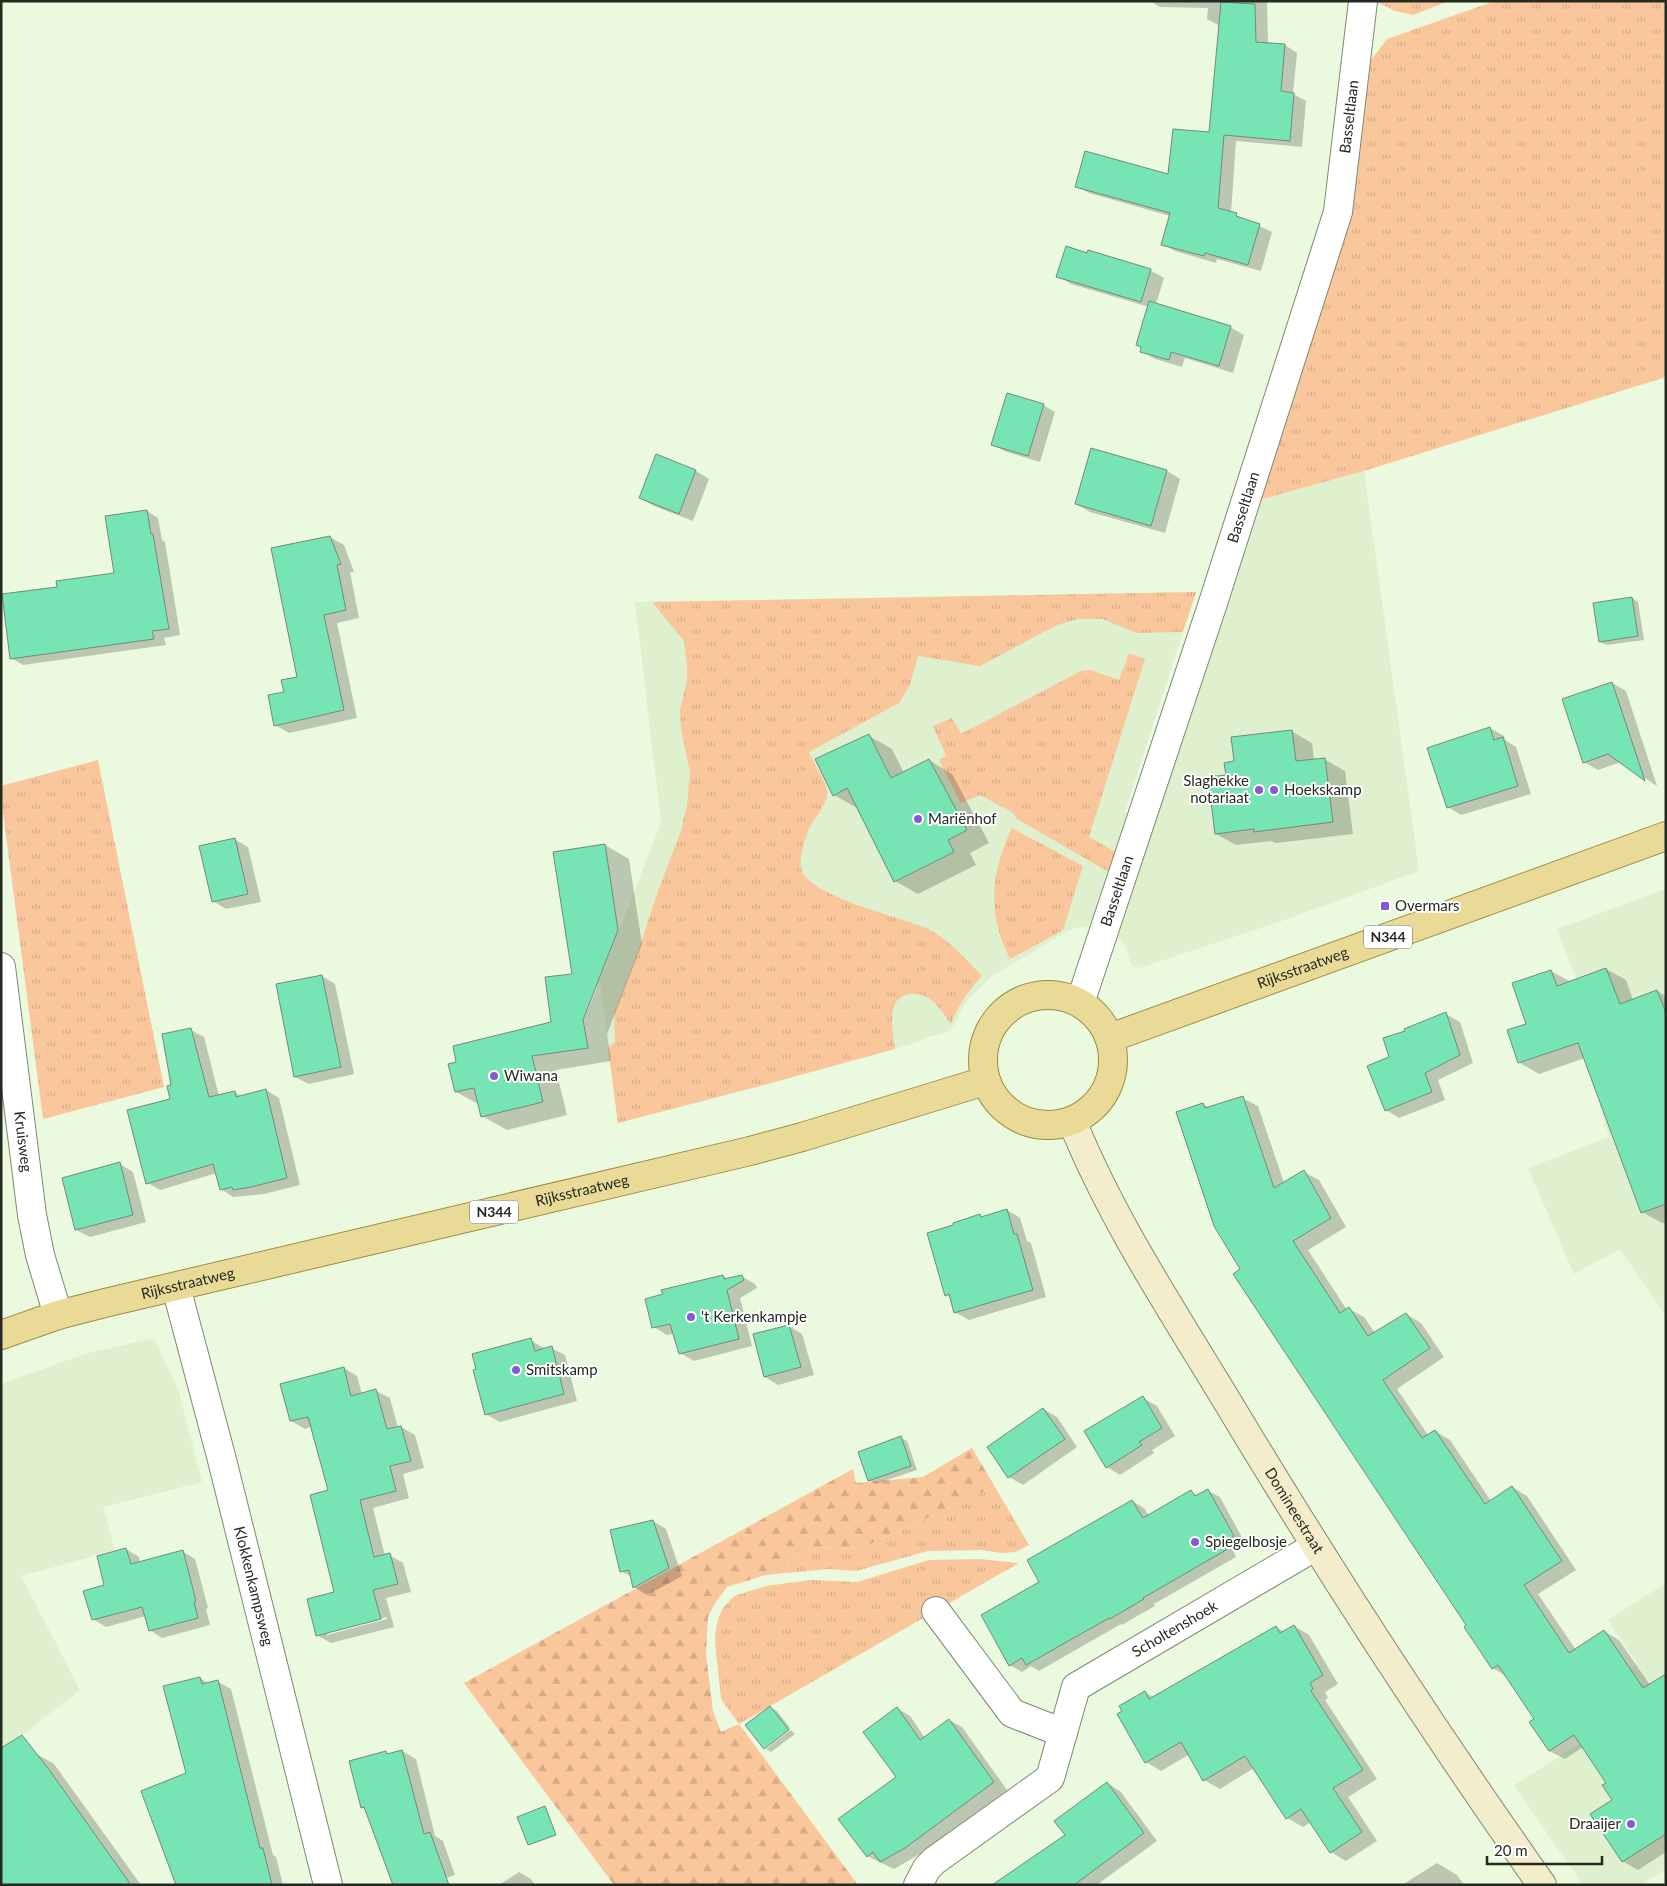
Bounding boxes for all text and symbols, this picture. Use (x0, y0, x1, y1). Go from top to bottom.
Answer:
street label: Basseltlaan (1335, 79, 1362, 154)
street label: Basseltlaan (1223, 469, 1262, 545)
place label: Slaghekke notariaat (1183, 771, 1250, 806)
place label: Hoekskamp (1284, 780, 1362, 798)
marker: Slaghekke notariaat (1253, 784, 1265, 796)
marker: Hoekskamp (1268, 784, 1280, 796)
place label: Mariënhof (928, 809, 997, 827)
marker: Mariënhof (912, 813, 924, 825)
street label: Basseltlaan (1096, 853, 1136, 929)
place label: Overmars (1395, 896, 1460, 914)
marker: Overmars (1379, 900, 1391, 912)
road number: N344 (1364, 926, 1412, 949)
street label: Rijksstraatweg (1254, 942, 1350, 992)
place label: Wiwana (504, 1066, 558, 1084)
marker: Wiwana (488, 1070, 500, 1082)
street label: Kruisweg (11, 1110, 37, 1173)
street label: Rijksstraatweg (533, 1170, 631, 1209)
road number: N344 (470, 1200, 518, 1224)
street label: Rijksstraatweg (139, 1263, 236, 1302)
place label: 't Kerkenkampje (701, 1307, 807, 1325)
marker: 't Kerkenkampje (685, 1311, 697, 1323)
place label: Smitskamp (526, 1360, 598, 1378)
marker: Smitskamp (510, 1364, 522, 1376)
street label: Domineestraat (1262, 1464, 1329, 1557)
street label: Klokkenkampsweg (231, 1524, 278, 1648)
place label: Spiegelbosje (1205, 1532, 1287, 1550)
marker: Spiegelbosje (1189, 1536, 1201, 1548)
street label: Scholtenshoek (1128, 1596, 1221, 1660)
place label: Draaijer (1569, 1814, 1622, 1832)
marker: Draaijer (1625, 1818, 1637, 1830)
scale bar (1487, 1834, 1602, 1866)
text: 20 m (1494, 1841, 1528, 1859)

